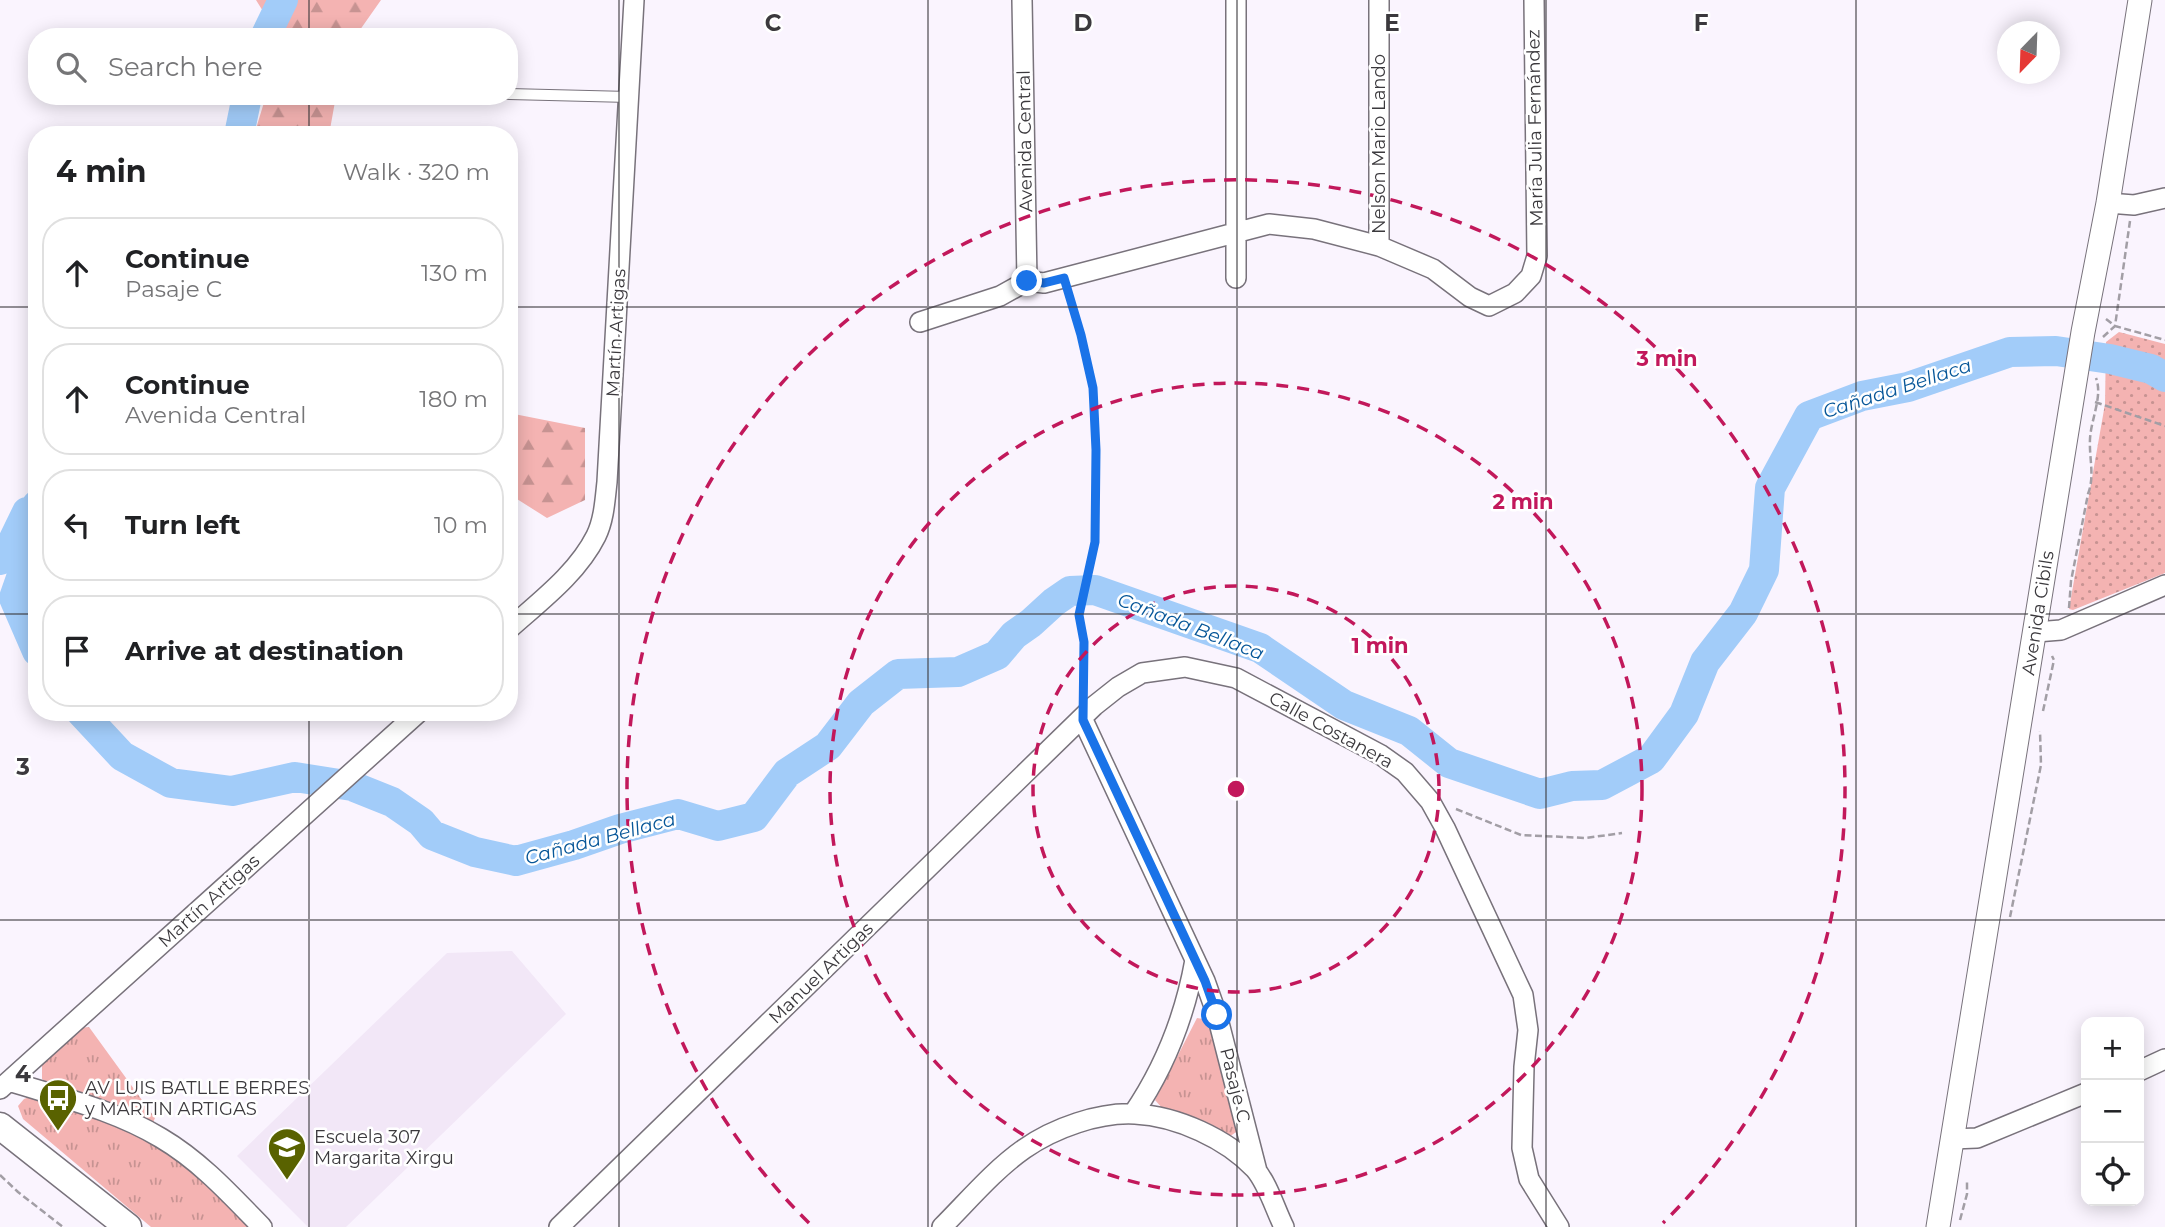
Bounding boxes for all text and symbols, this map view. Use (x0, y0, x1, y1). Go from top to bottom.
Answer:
text: C (765, 9, 782, 37)
text: D (1074, 9, 1093, 37)
text: E (1384, 9, 1400, 37)
text: F (1694, 9, 1709, 37)
north arrow (1997, 21, 2060, 84)
search box (28, 28, 518, 105)
street label: María Julia Fernández (1522, 29, 1548, 227)
icon: search (52, 48, 90, 86)
text: Search here (108, 51, 263, 83)
street label: Nelson Mario Lando (1368, 54, 1390, 234)
street label: Avenida Central (1013, 70, 1037, 212)
text: 4 min (56, 153, 146, 190)
text: Walk · 320 m (343, 158, 490, 186)
text: Continue (125, 243, 250, 275)
icon: ahead (58, 254, 96, 292)
text: 130 m (421, 259, 488, 287)
route end (1011, 265, 1042, 296)
street label: Martín Artigas (602, 268, 630, 398)
text: Pasaje C (125, 275, 222, 303)
text: 3 min (1635, 346, 1698, 371)
water label: Cañada Bellaca (1820, 354, 1974, 423)
text: Continue (125, 369, 250, 401)
icon: ahead (58, 380, 96, 418)
text: 180 m (419, 385, 488, 413)
text: Avenida Central (125, 401, 306, 429)
text: 2 min (1492, 489, 1554, 514)
icon: left (58, 506, 96, 544)
text: Turn left (125, 509, 241, 541)
text: 10 m (434, 511, 488, 539)
street label: Avenida Cibils (2017, 549, 2059, 677)
water label: Cañada Bellaca (1114, 588, 1267, 665)
icon: arrive (58, 632, 96, 670)
text: 1 min (1351, 633, 1409, 658)
text: Arrive at destination (125, 635, 404, 667)
street label: Calle Costanera (1265, 687, 1397, 773)
text: 3 (15, 753, 30, 781)
centre of rings (1224, 777, 1248, 801)
water label: Cañada Bellaca (522, 807, 678, 870)
street label: Martín Artigas (154, 850, 264, 952)
street label: Manuel Artigas (764, 917, 878, 1028)
route start (1201, 999, 1232, 1030)
map controls (2081, 1017, 2144, 1206)
button: + (2081, 1017, 2144, 1080)
street label: Pasaje C (1215, 1045, 1255, 1125)
text: 4 (15, 1060, 31, 1088)
bus stop icon: AV LUIS BATLLE BERRES y MARTIN ARTIGAS (37, 1077, 79, 1132)
place label: AV LUIS BATLLE BERRES y MARTIN ARTIGAS (84, 1077, 309, 1120)
button: − (2081, 1080, 2144, 1143)
school or university icon: Escuela 307 Margarita Xirgu (266, 1126, 308, 1181)
place label: Escuela 307 Margarita Xirgu (314, 1126, 454, 1169)
button: locate (2081, 1143, 2144, 1206)

